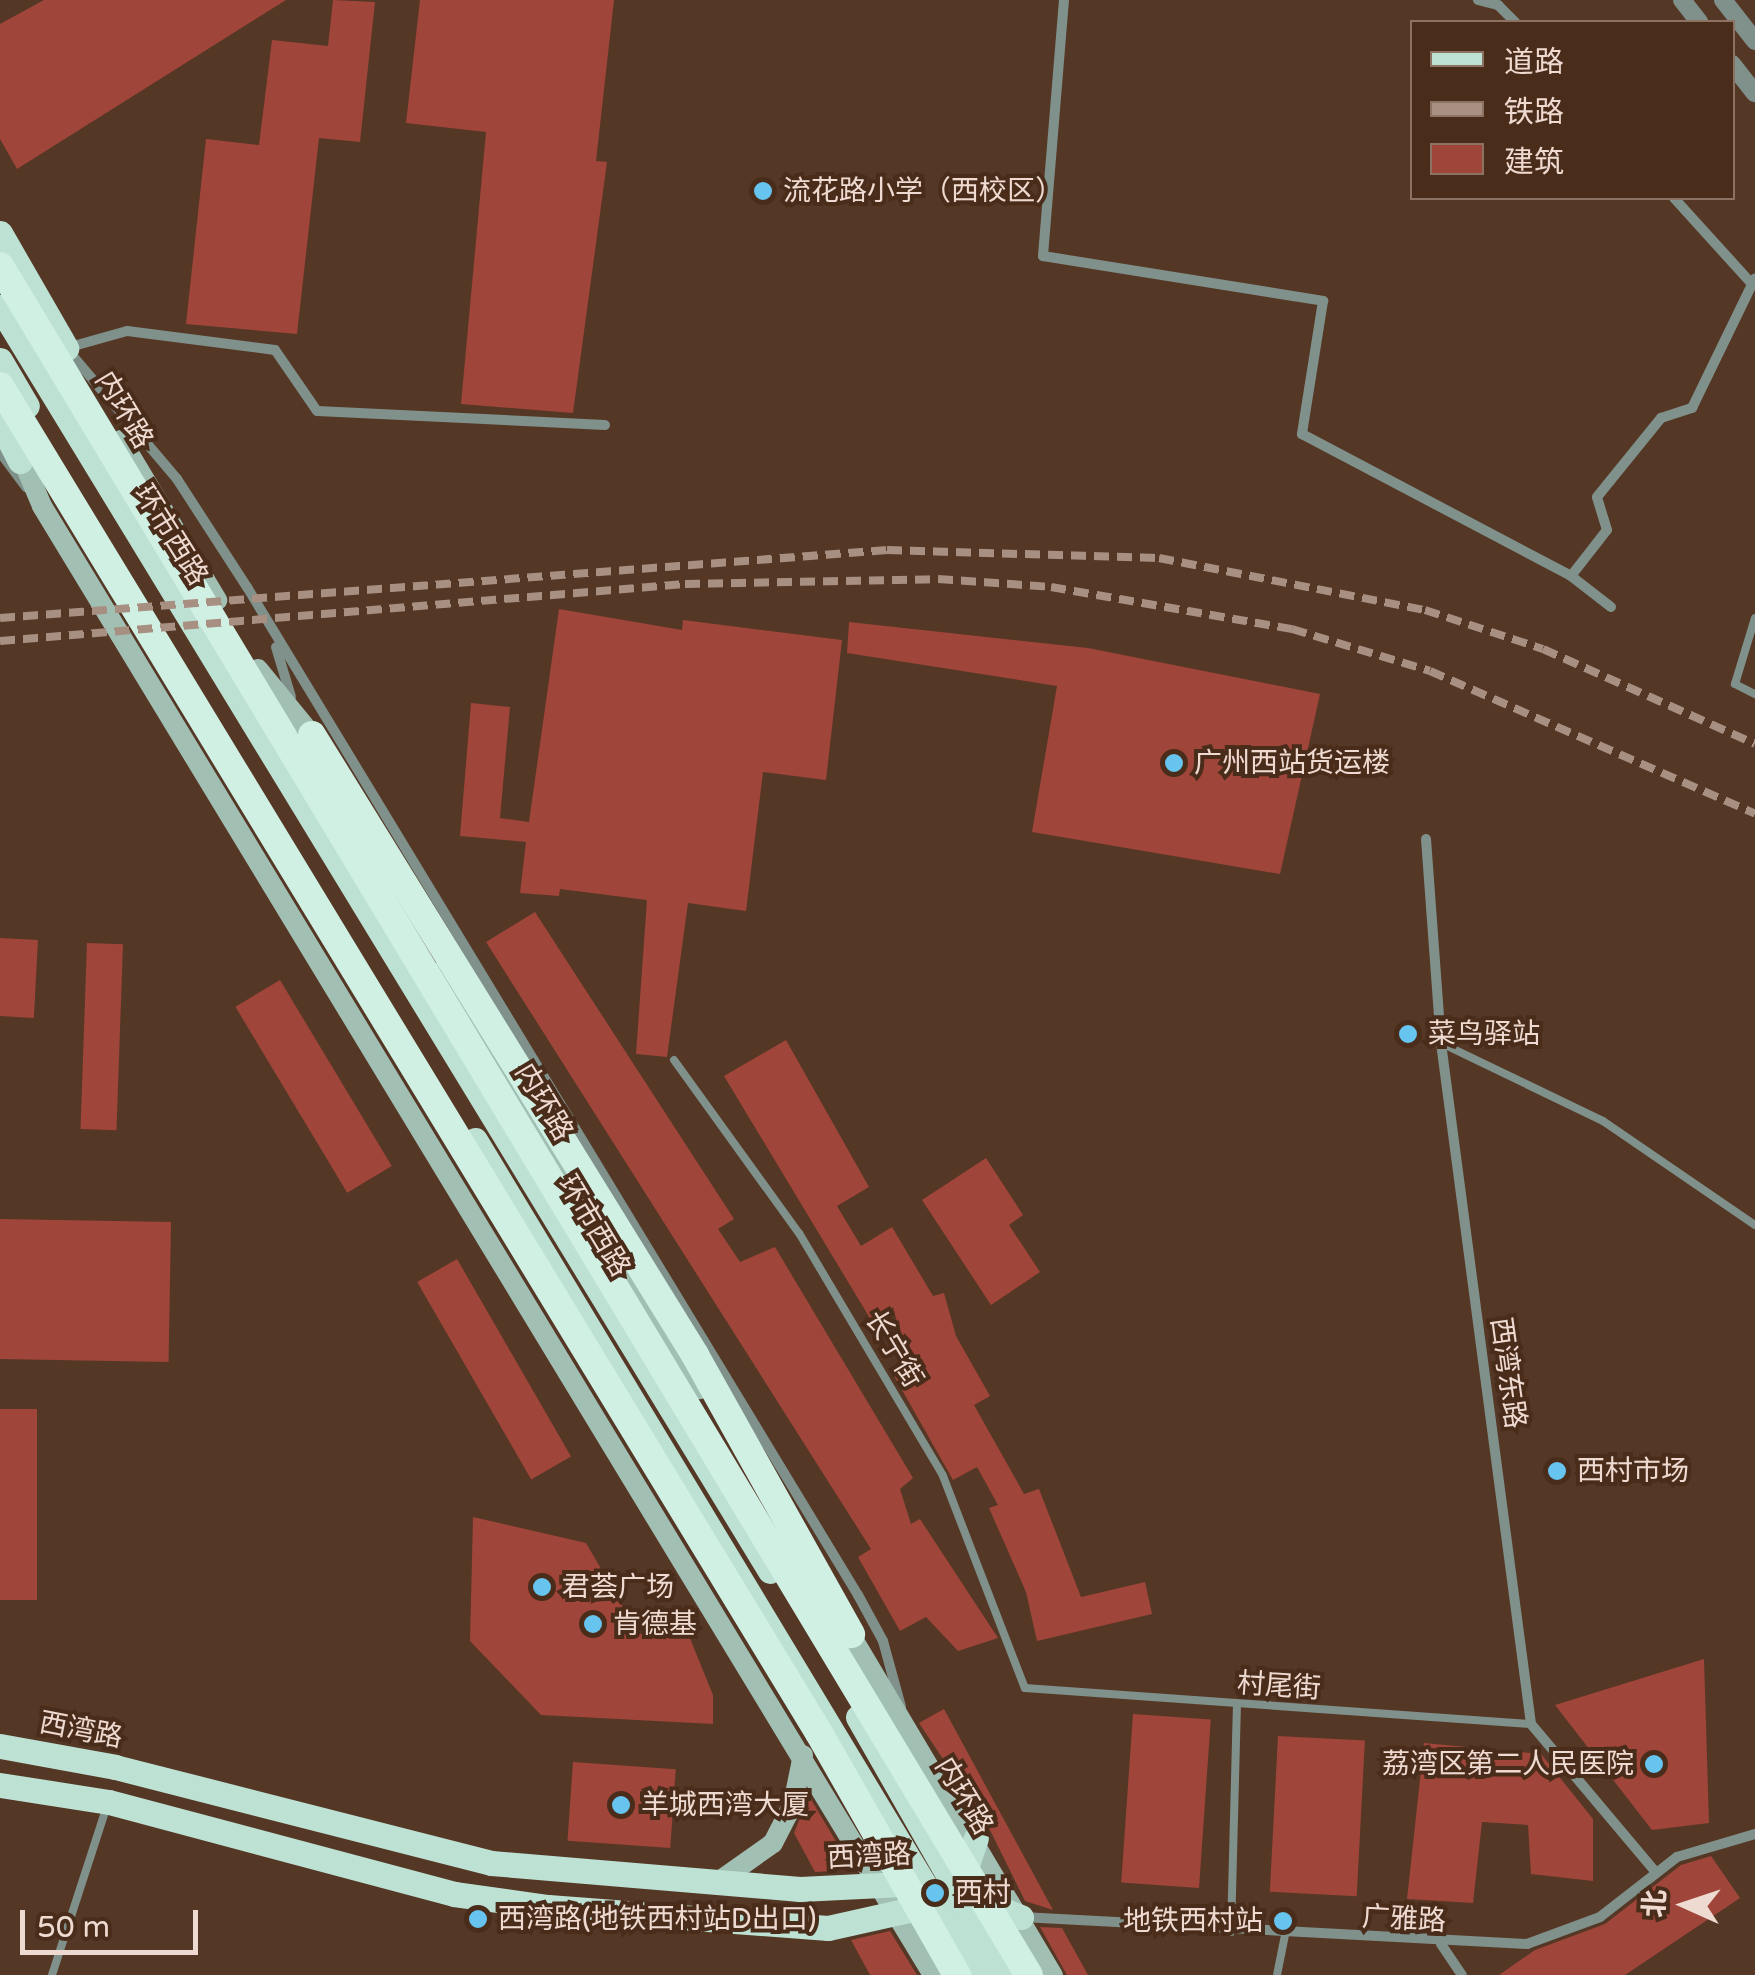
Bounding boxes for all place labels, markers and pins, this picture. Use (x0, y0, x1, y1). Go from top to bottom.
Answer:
place label: 流花路小学（西校区） (783, 174, 1063, 208)
marker: 流花路小学（西校区） (752, 180, 774, 202)
place label: 广州西站货运楼 (1194, 746, 1390, 780)
marker: 广州西站货运楼 (1163, 752, 1185, 774)
place label: 菜鸟驿站 (1428, 1017, 1540, 1051)
marker: 菜鸟驿站 (1397, 1023, 1419, 1045)
place label: 西村市场 (1577, 1454, 1689, 1488)
marker: 西村市场 (1546, 1460, 1568, 1482)
place label: 君荟广场 (562, 1570, 674, 1604)
marker: 君荟广场 (531, 1576, 553, 1598)
place label: 肯德基 (613, 1607, 697, 1641)
marker: 肯德基 (582, 1613, 604, 1635)
place label: 荔湾区第二人民医院 (1382, 1747, 1634, 1781)
marker: 荔湾区第二人民医院 (1643, 1753, 1665, 1775)
place label: 羊城西湾大厦 (641, 1788, 809, 1822)
marker: 羊城西湾大厦 (610, 1794, 632, 1816)
place label: 西村 (955, 1876, 1011, 1910)
marker: 西村 (924, 1882, 946, 1904)
place label: 西湾路(地铁西村站D出口) (498, 1902, 816, 1936)
place label: 地铁西村站 (1123, 1904, 1263, 1938)
marker: 西湾路(地铁西村站D出口) (467, 1908, 489, 1930)
marker: 地铁西村站 (1272, 1910, 1294, 1932)

